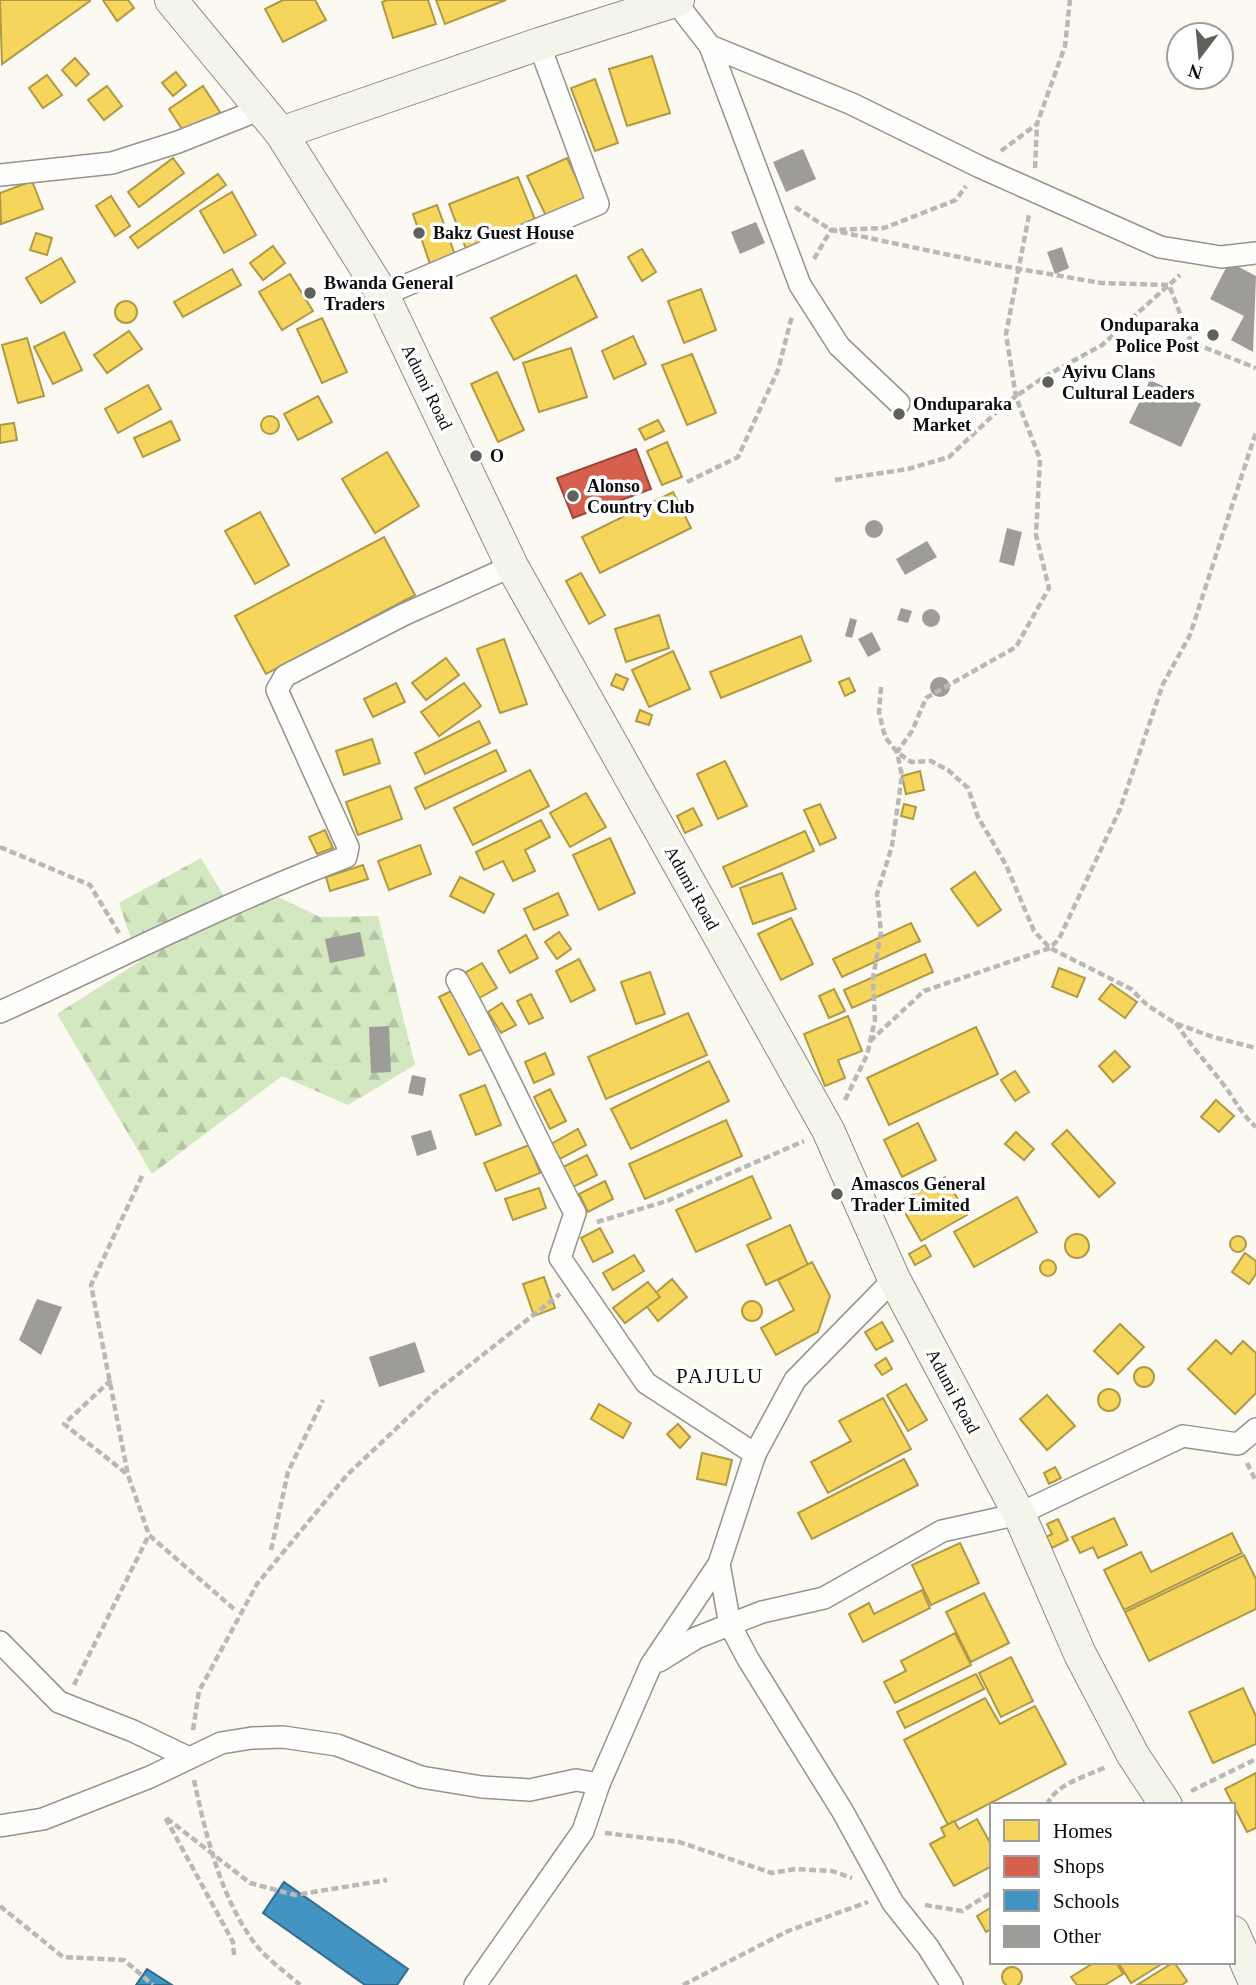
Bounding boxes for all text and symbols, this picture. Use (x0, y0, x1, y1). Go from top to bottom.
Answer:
north arrow (1165, 21, 1235, 91)
text: N (1186, 60, 1205, 84)
place label: Bakz Guest House (433, 223, 574, 243)
marker: Bakz Guest House (411, 225, 427, 241)
place label: Bwanda General Traders (324, 273, 454, 314)
marker: Bwanda General Traders (302, 285, 318, 301)
place label: Onduparaka Police Post (1100, 315, 1199, 356)
marker: Onduparaka Police Post (1205, 327, 1221, 343)
street label: Adumi Road (398, 341, 456, 433)
place label: Ayivu Clans Cultural Leaders (1062, 362, 1195, 403)
marker: Ayivu Clans Cultural Leaders (1040, 374, 1056, 390)
place label: Onduparaka Market (913, 394, 1012, 435)
marker: Onduparaka Market (891, 406, 907, 422)
place label: O (490, 446, 504, 466)
marker: O (468, 448, 484, 464)
place label: Alonso Country Club (587, 476, 695, 517)
marker: Alonso Country Club (565, 488, 581, 504)
street label: Adumi Road (661, 843, 723, 933)
place label: Amascos General Trader Limited (851, 1174, 985, 1215)
marker: Amascos General Trader Limited (829, 1186, 845, 1202)
street label: Adumi Road (922, 1345, 984, 1437)
district label: PAJULU (676, 1364, 764, 1388)
legend (990, 1803, 1235, 1964)
text: Homes (1053, 1819, 1113, 1843)
text: Shops (1053, 1854, 1104, 1878)
text: Schools (1053, 1889, 1120, 1913)
text: Other (1053, 1924, 1101, 1948)

